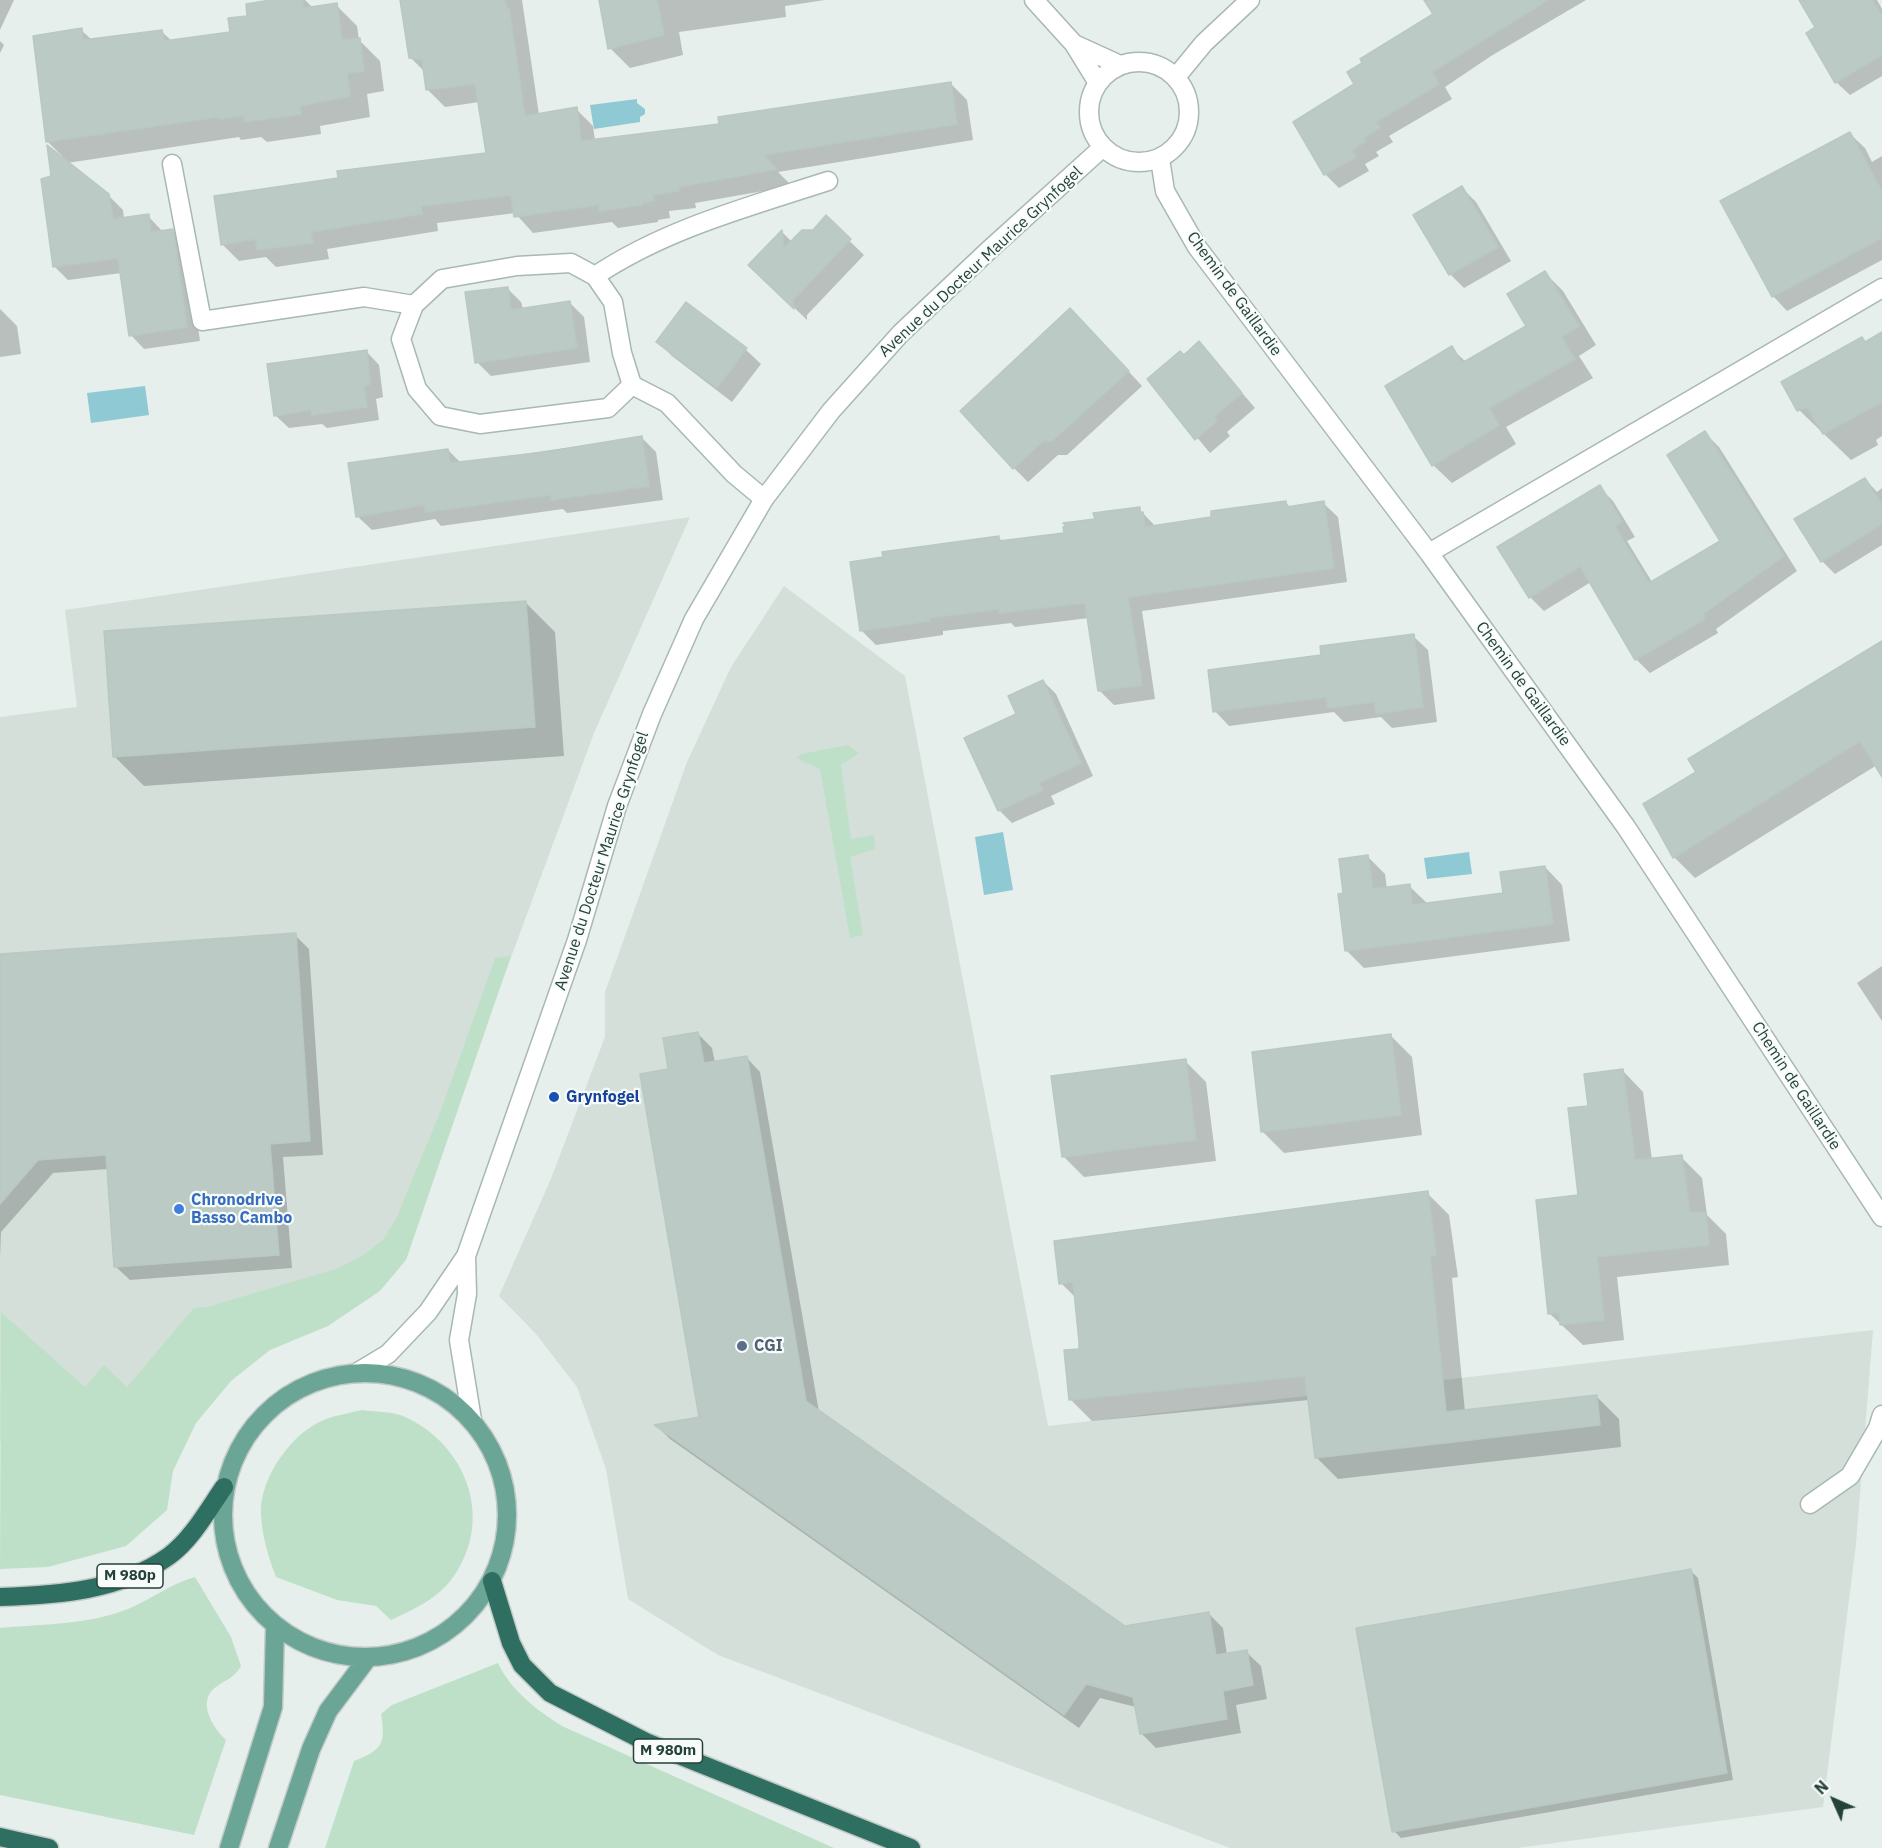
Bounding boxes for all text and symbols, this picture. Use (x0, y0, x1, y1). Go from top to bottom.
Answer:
street label: Avenue du Docteur Maurice Grynfogel (875, 163, 1087, 361)
street label: Chemin de Gaillardie (1182, 228, 1286, 360)
street label: Chemin de Gaillardie (1471, 618, 1575, 750)
street label: Avenue du Docteur Maurice Grynfogel (551, 729, 653, 993)
street label: Chemin de Gaillardie (1747, 1018, 1845, 1154)
place label: Grynfogel (566, 1087, 639, 1107)
marker: Grynfogel (547, 1090, 561, 1104)
place label: Chronodrive Basso Cambo (191, 1190, 292, 1228)
marker: Chronodrive Basso Cambo (172, 1202, 186, 1216)
place label: CGI (754, 1336, 783, 1356)
marker: CGI (735, 1339, 749, 1353)
road number: M 980p (97, 1564, 163, 1588)
road number: M 980m (634, 1739, 702, 1763)
north arrow (1804, 1770, 1864, 1830)
text: N (1810, 1776, 1832, 1798)

